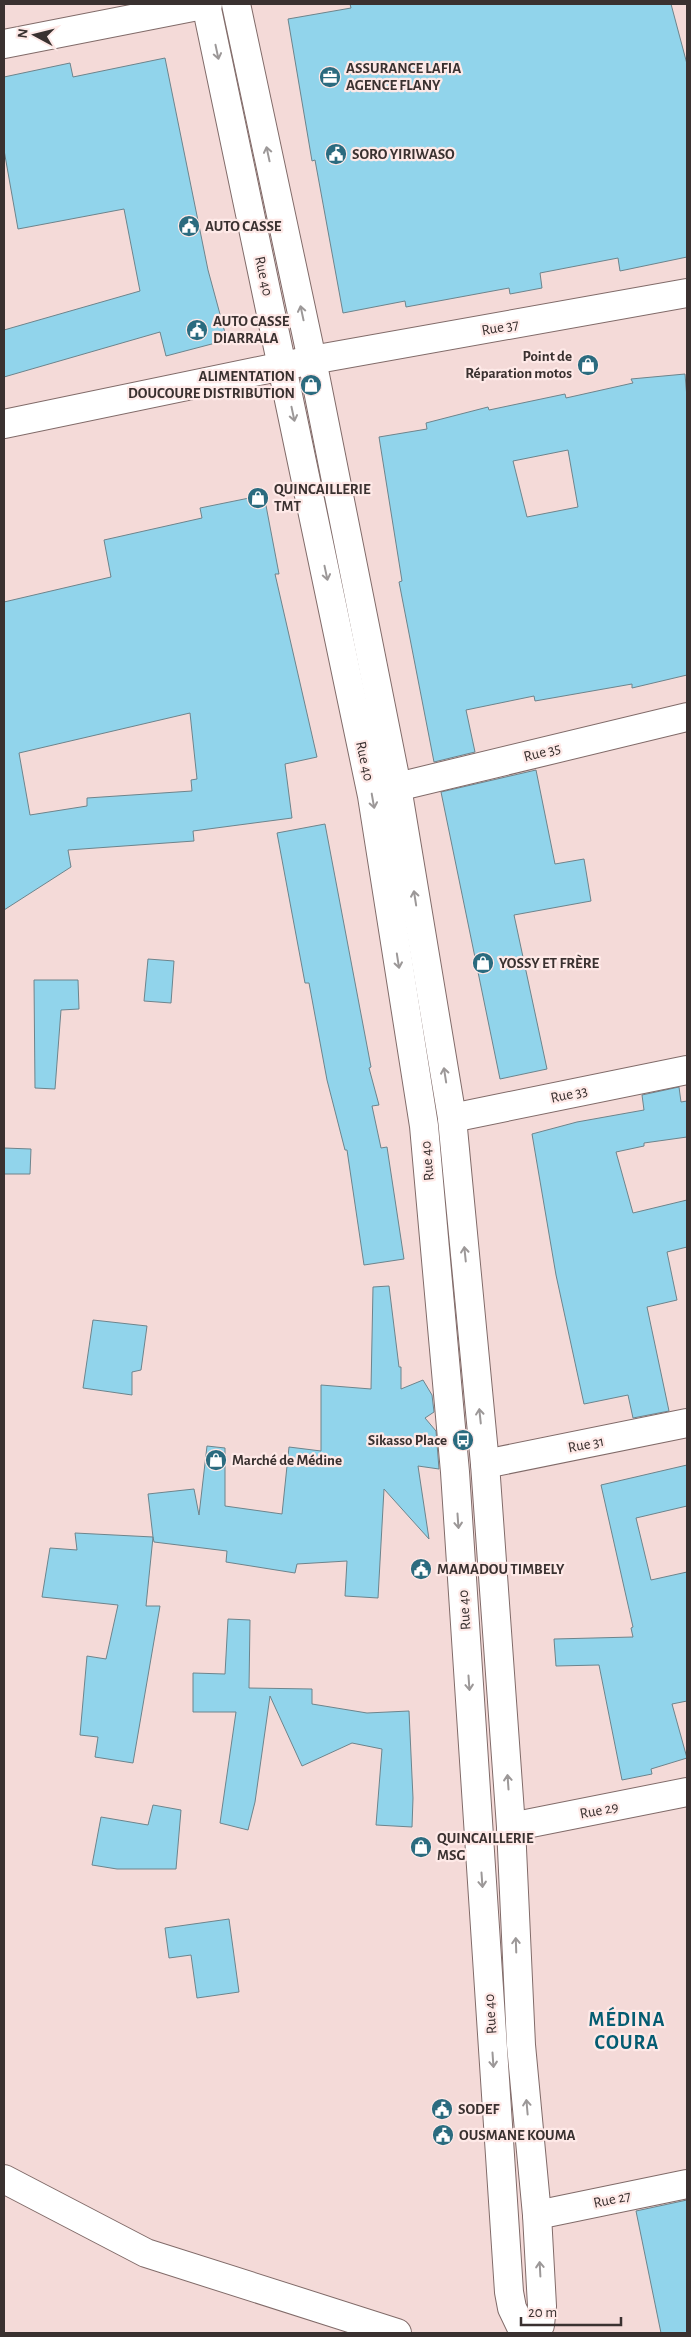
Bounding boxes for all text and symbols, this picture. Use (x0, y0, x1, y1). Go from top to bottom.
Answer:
north arrow (10, 10, 60, 60)
text: N (16, 28, 31, 39)
one-way arrow (212, 43, 222, 59)
place label: ASSURANCE LAFIA AGENCE FLANY (346, 61, 461, 93)
office icon: ASSURANCE LAFIA AGENCE FLANY (318, 65, 342, 89)
public building icon: SORO YIRIWASO (324, 142, 348, 166)
one-way arrow (263, 146, 272, 162)
place label: SORO YIRIWASO (352, 147, 455, 162)
public building icon: AUTO CASSE (177, 214, 201, 238)
place label: AUTO CASSE (205, 219, 282, 234)
street label: Rue 40 (252, 255, 275, 297)
one-way arrow (297, 305, 306, 321)
place label: AUTO CASSE DIARRALA (213, 314, 290, 346)
street label: Rue 37 (480, 317, 520, 338)
public building icon: AUTO CASSE DIARRALA (185, 318, 209, 342)
place label: Point de Réparation motos (465, 349, 572, 381)
shop icon: Point de Réparation motos (576, 353, 600, 377)
place label: ALIMENTATION DOUCOURE DISTRIBUTION (128, 369, 295, 401)
shop icon: ALIMENTATION DOUCOURE DISTRIBUTION (299, 373, 323, 397)
one-way arrow (289, 405, 298, 421)
place label: QUINCAILLERIE TMT (274, 482, 371, 514)
shop icon: QUINCAILLERIE TMT (246, 486, 270, 510)
one-way arrow (321, 565, 331, 581)
street label: Rue 40 (353, 740, 376, 782)
street label: Rue 35 (522, 741, 562, 764)
one-way arrow (368, 792, 378, 808)
one-way arrow (410, 890, 420, 906)
shop icon: YOSSY ET FRÈRE (471, 951, 495, 975)
one-way arrow (393, 953, 403, 969)
place label: YOSSY ET FRÈRE (499, 954, 600, 971)
one-way arrow (439, 1068, 449, 1084)
street label: Rue 33 (549, 1083, 589, 1106)
street label: Rue 40 (418, 1140, 437, 1182)
one-way arrow (460, 1246, 470, 1262)
one-way arrow (475, 1408, 485, 1424)
bus stop icon: Sikasso Place (451, 1428, 475, 1452)
place label: Sikasso Place (368, 1433, 447, 1448)
street label: Rue 31 (567, 1434, 605, 1455)
shop icon: Marché de Médine (204, 1448, 228, 1472)
place label: Marché de Médine (232, 1453, 342, 1468)
one-way arrow (454, 1512, 463, 1528)
public building icon: MAMADOU TIMBELY (409, 1557, 433, 1581)
place label: MAMADOU TIMBELY (437, 1562, 565, 1577)
street label: Rue 40 (456, 1589, 473, 1631)
one-way arrow (465, 1675, 474, 1691)
one-way arrow (504, 1775, 513, 1791)
street label: Rue 29 (579, 1799, 620, 1822)
place label: QUINCAILLERIE MSG (437, 1831, 534, 1863)
shop icon: QUINCAILLERIE MSG (409, 1835, 433, 1859)
one-way arrow (477, 1872, 487, 1888)
one-way arrow (512, 1937, 521, 1953)
street label: Rue 40 (482, 1993, 499, 2035)
district label: MÉDINA COURA (589, 2006, 665, 2053)
one-way arrow (489, 2051, 498, 2067)
public building icon: SODEF (430, 2097, 454, 2121)
one-way arrow (522, 2099, 532, 2115)
place label: SODEF (458, 2102, 500, 2117)
public building icon: OUSMANE KOUMA (431, 2123, 455, 2147)
place label: OUSMANE KOUMA (459, 2128, 576, 2143)
street label: Rue 27 (592, 2188, 632, 2211)
one-way arrow (536, 2261, 545, 2277)
scale bar (521, 2294, 621, 2326)
text: 20 m (528, 2305, 557, 2320)

